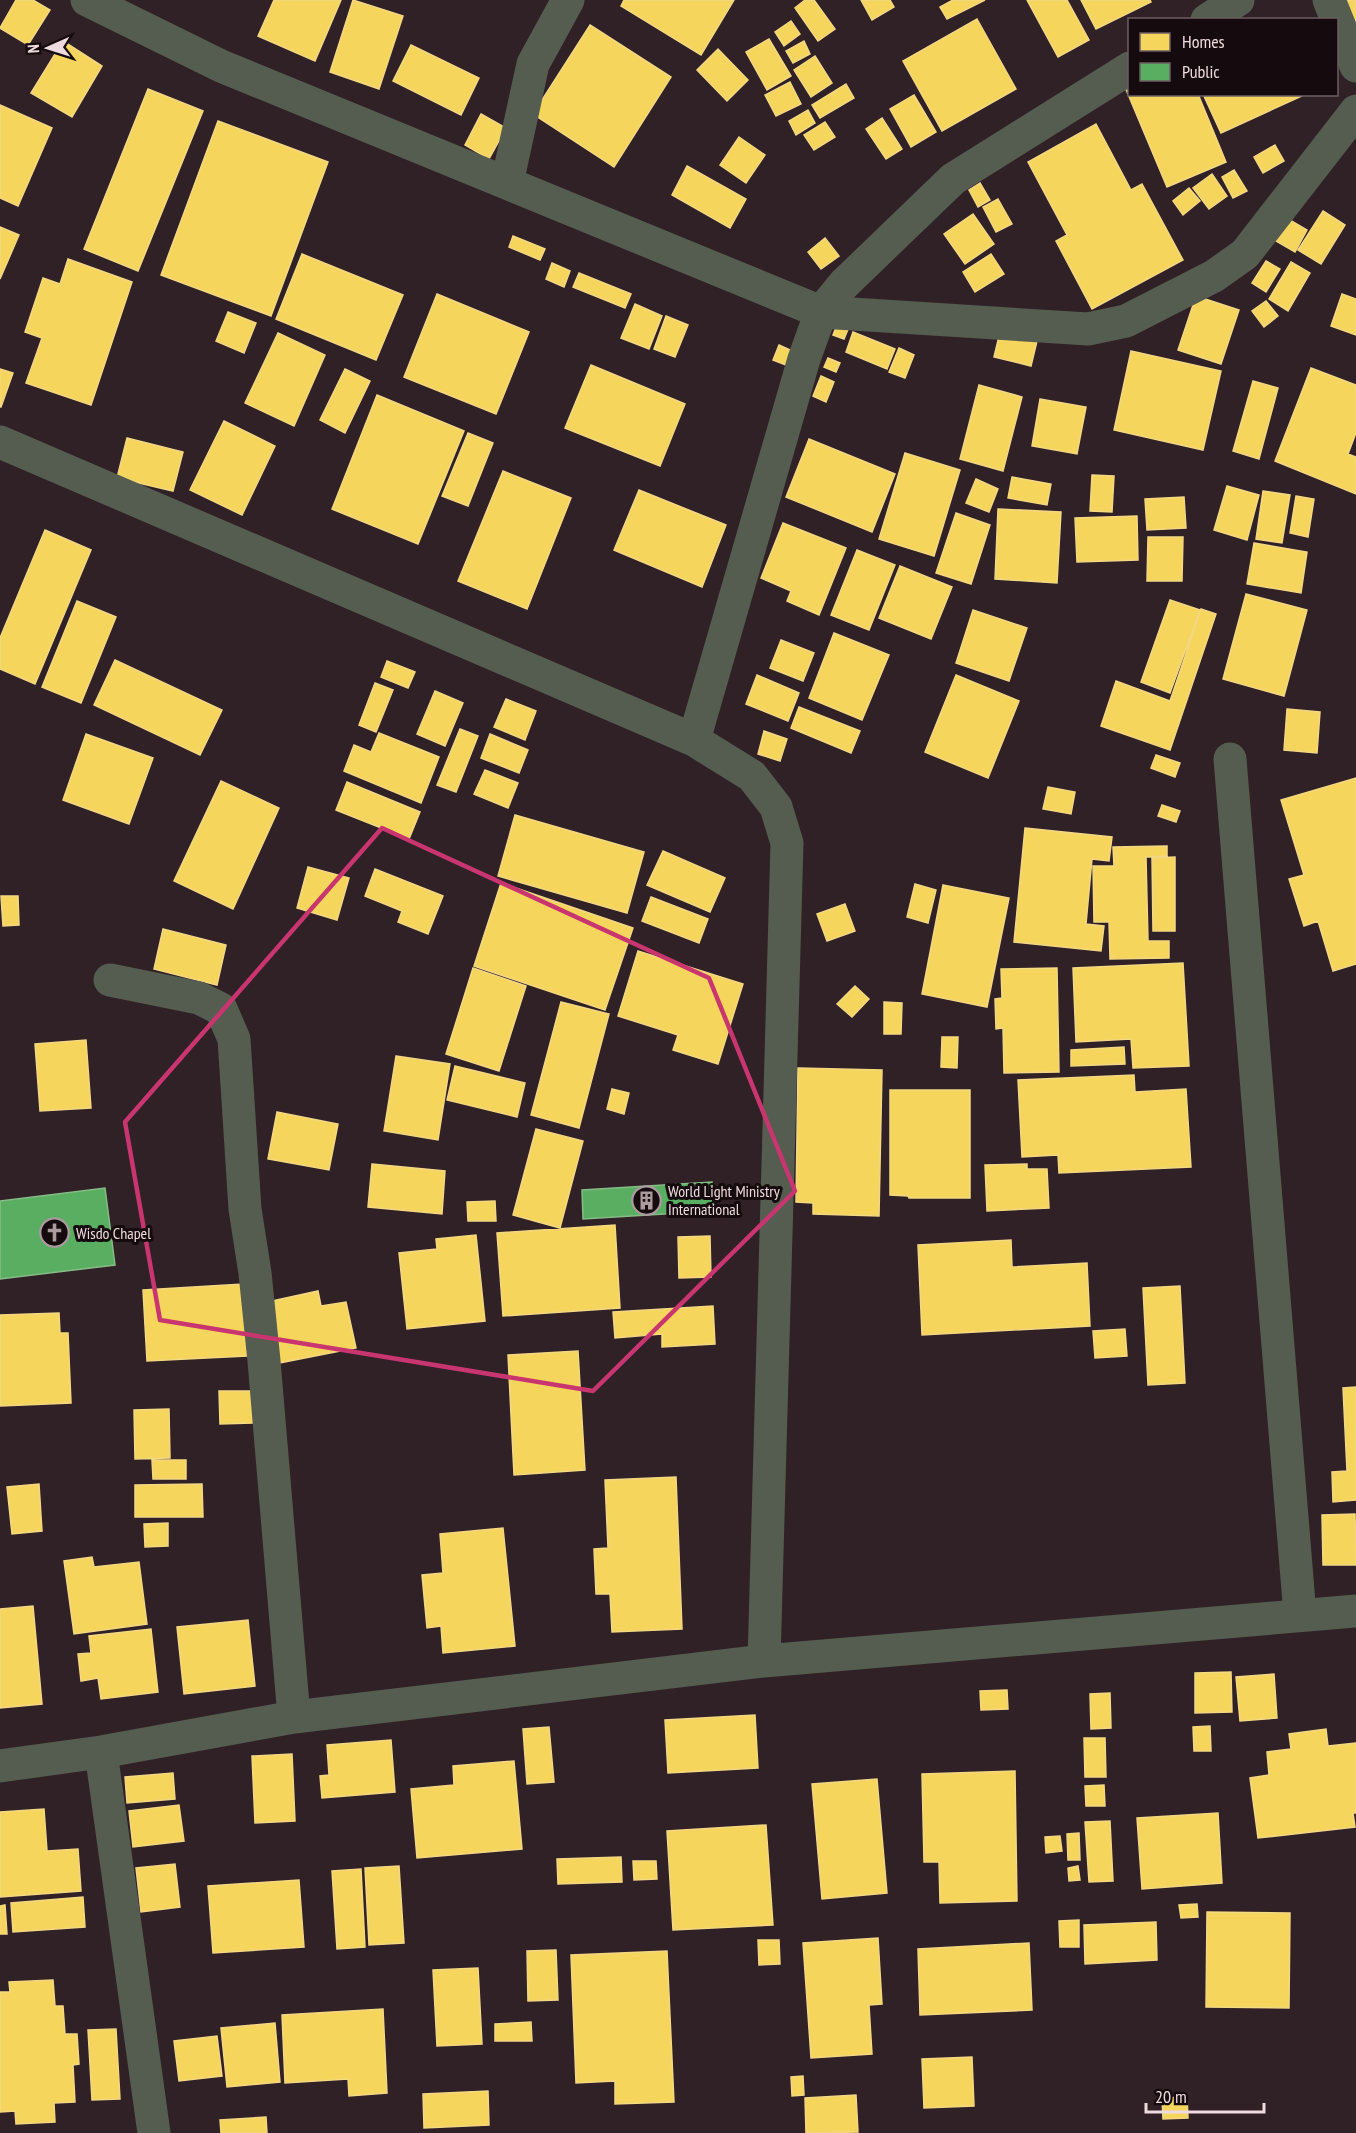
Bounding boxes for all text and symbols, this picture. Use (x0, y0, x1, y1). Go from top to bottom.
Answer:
north arrow (18, 18, 78, 78)
legend (1128, 18, 1338, 96)
text: Homes (1182, 30, 1225, 53)
text: N (23, 44, 43, 54)
text: Public (1182, 60, 1220, 83)
place label: World Light Ministry International (668, 1181, 780, 1219)
building icon: World Light Ministry International (631, 1184, 663, 1216)
church icon: Wisdo Chapel (39, 1217, 71, 1249)
place label: Wisdo Chapel (76, 1223, 151, 1243)
scale bar (1146, 2076, 1264, 2114)
text: 20 m (1155, 2085, 1187, 2108)

